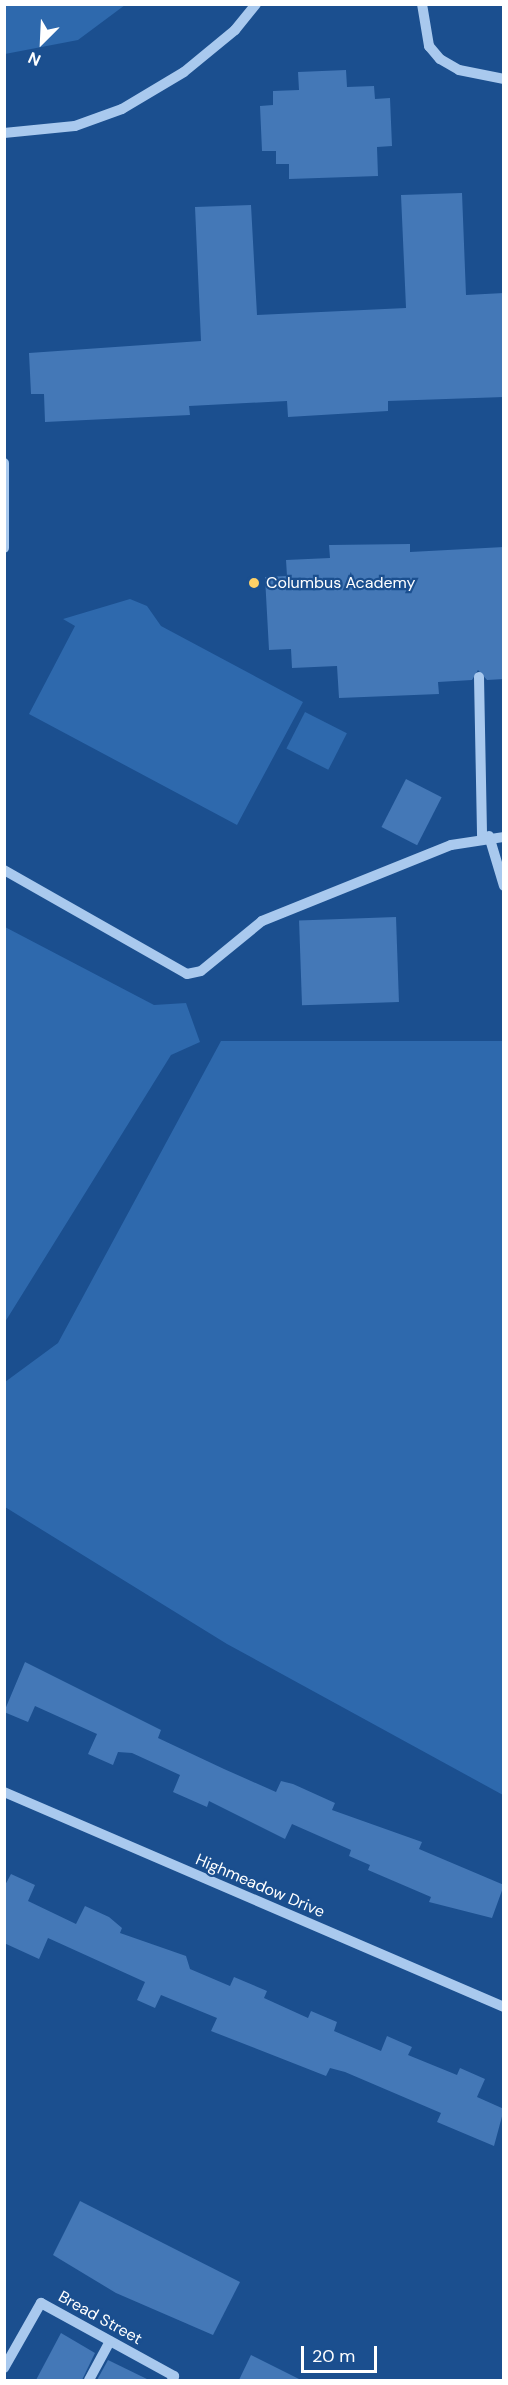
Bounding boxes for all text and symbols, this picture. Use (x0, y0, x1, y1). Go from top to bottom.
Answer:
north arrow (12, 12, 72, 72)
text: N (25, 47, 44, 71)
place label: Columbus Academy (266, 573, 416, 593)
marker: Columbus Academy (247, 576, 261, 590)
street label: Highmeadow Drive (193, 1850, 327, 1922)
street label: Bread Street (55, 2287, 145, 2349)
scale bar (304, 2334, 380, 2372)
text: 20 m (312, 2344, 355, 2368)

